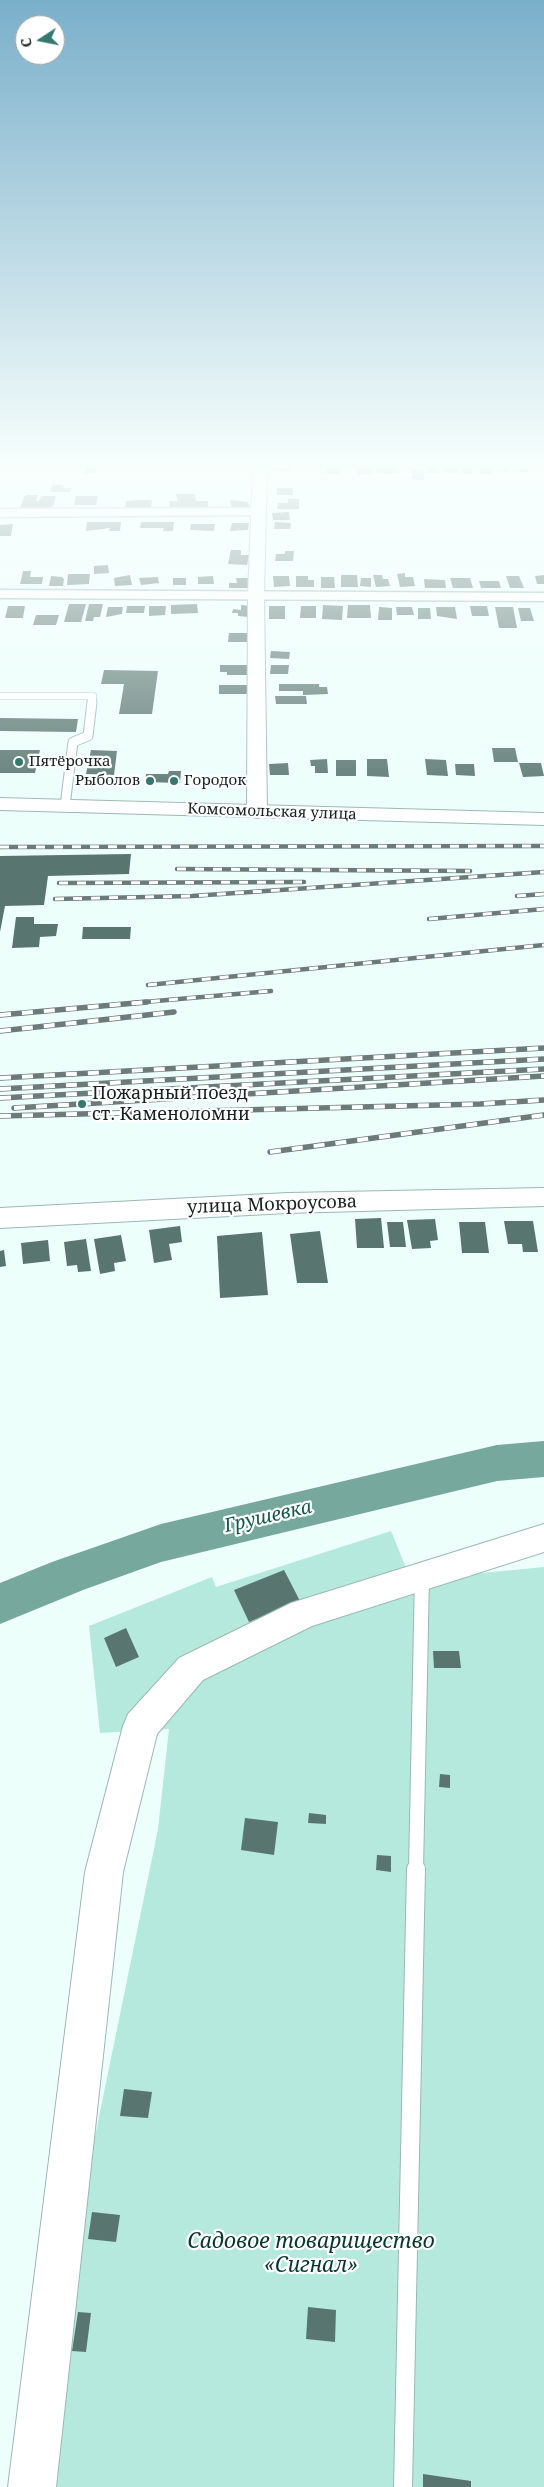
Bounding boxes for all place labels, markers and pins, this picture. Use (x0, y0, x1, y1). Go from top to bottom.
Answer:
place label: Пятёрочка (29, 753, 110, 771)
marker: Пятёрочка (13, 756, 25, 768)
place label: Рыболов (75, 772, 140, 790)
place label: Городок (184, 772, 246, 790)
marker: Рыболов (144, 775, 156, 787)
marker: Городок (168, 775, 180, 787)
place label: Пожарный поезд ст. Каменоломни (92, 1083, 250, 1126)
marker: Пожарный поезд ст. Каменоломни (76, 1098, 88, 1110)

